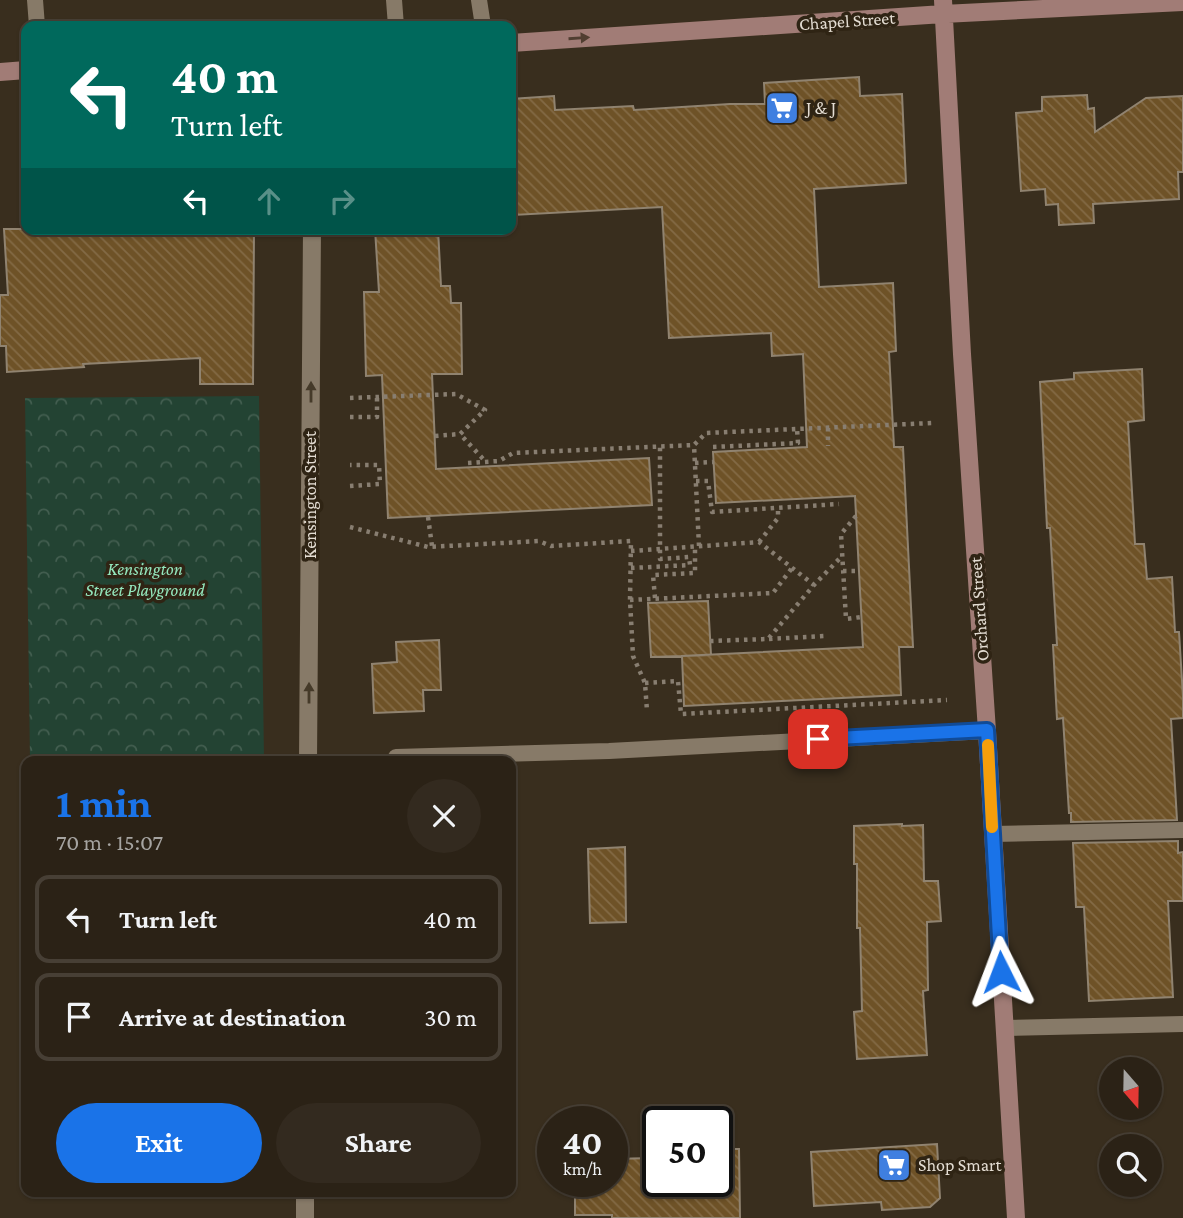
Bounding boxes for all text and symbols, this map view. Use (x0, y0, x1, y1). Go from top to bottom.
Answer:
street label: Chapel Street (798, 8, 897, 34)
one-way arrow (568, 33, 590, 44)
icon: left (56, 49, 147, 140)
text: 40 m (171, 49, 278, 104)
supermarket icon: J & J (763, 89, 801, 127)
place label: J & J (804, 98, 836, 118)
text: Turn left (171, 107, 282, 143)
icon: left (177, 182, 215, 220)
icon: ahead (250, 182, 288, 220)
icon: right (323, 182, 361, 220)
one-way arrow (305, 381, 316, 403)
street label: Kensington Street (300, 430, 320, 559)
street label: Orchard Street (965, 555, 993, 662)
park label: Kensington Street Playground (85, 559, 205, 600)
one-way arrow (303, 682, 315, 704)
pin (788, 709, 848, 769)
icon: arrive (799, 720, 837, 758)
text: 1 min (56, 779, 152, 826)
button: close (407, 779, 481, 853)
text: 70 m · 15:07 (56, 829, 163, 855)
icon: left (60, 900, 98, 938)
text: Turn left (119, 905, 217, 934)
text: 40 m (423, 905, 477, 934)
position arrow (964, 935, 1038, 1009)
icon: arrive (60, 998, 98, 1036)
text: Arrive at destination (119, 1003, 346, 1032)
text: 30 m (424, 1003, 477, 1032)
north arrow (1099, 1057, 1162, 1120)
map controls (1099, 1057, 1162, 1197)
button: Exit (56, 1103, 262, 1183)
button: Share (276, 1103, 481, 1183)
speed limit sign: 50 (642, 1106, 733, 1197)
text: 40 (562, 1123, 603, 1162)
button: search (1099, 1134, 1162, 1197)
supermarket icon: Shop Smart (875, 1146, 913, 1184)
place label: Shop Smart (918, 1155, 1002, 1175)
text: km/h (563, 1159, 602, 1179)

